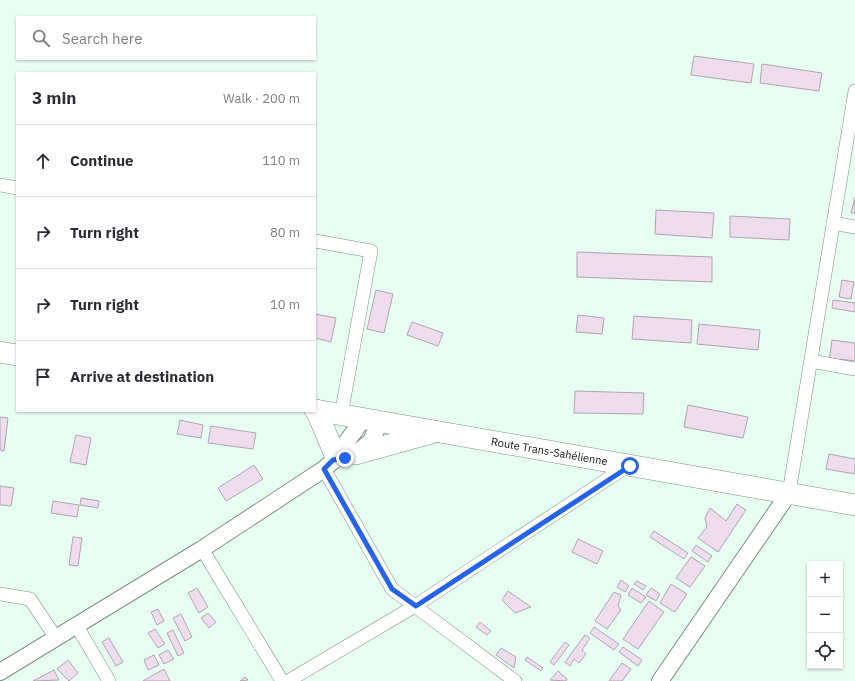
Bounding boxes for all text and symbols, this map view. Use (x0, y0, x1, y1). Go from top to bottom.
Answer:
search box (16, 16, 316, 60)
icon: search (30, 27, 52, 49)
text: Search here (62, 29, 142, 48)
text: 3 min (32, 87, 76, 109)
text: Walk · 200 m (223, 90, 300, 107)
icon: ahead (32, 150, 54, 172)
text: Continue (70, 151, 134, 170)
text: 110 m (262, 152, 300, 169)
icon: right (32, 222, 54, 244)
text: Turn right (70, 223, 139, 242)
text: 80 m (270, 224, 300, 241)
icon: right (32, 294, 54, 316)
text: Turn right (70, 295, 139, 314)
text: 10 m (270, 296, 300, 313)
icon: arrive (32, 366, 54, 388)
text: Arrive at destination (70, 367, 214, 386)
street label: Route Trans-Sahélienne (490, 434, 609, 468)
route end (336, 449, 354, 467)
route start (621, 457, 639, 475)
map controls (807, 561, 843, 669)
button: + (807, 561, 843, 597)
button: − (807, 597, 843, 633)
button: locate (807, 633, 843, 669)

